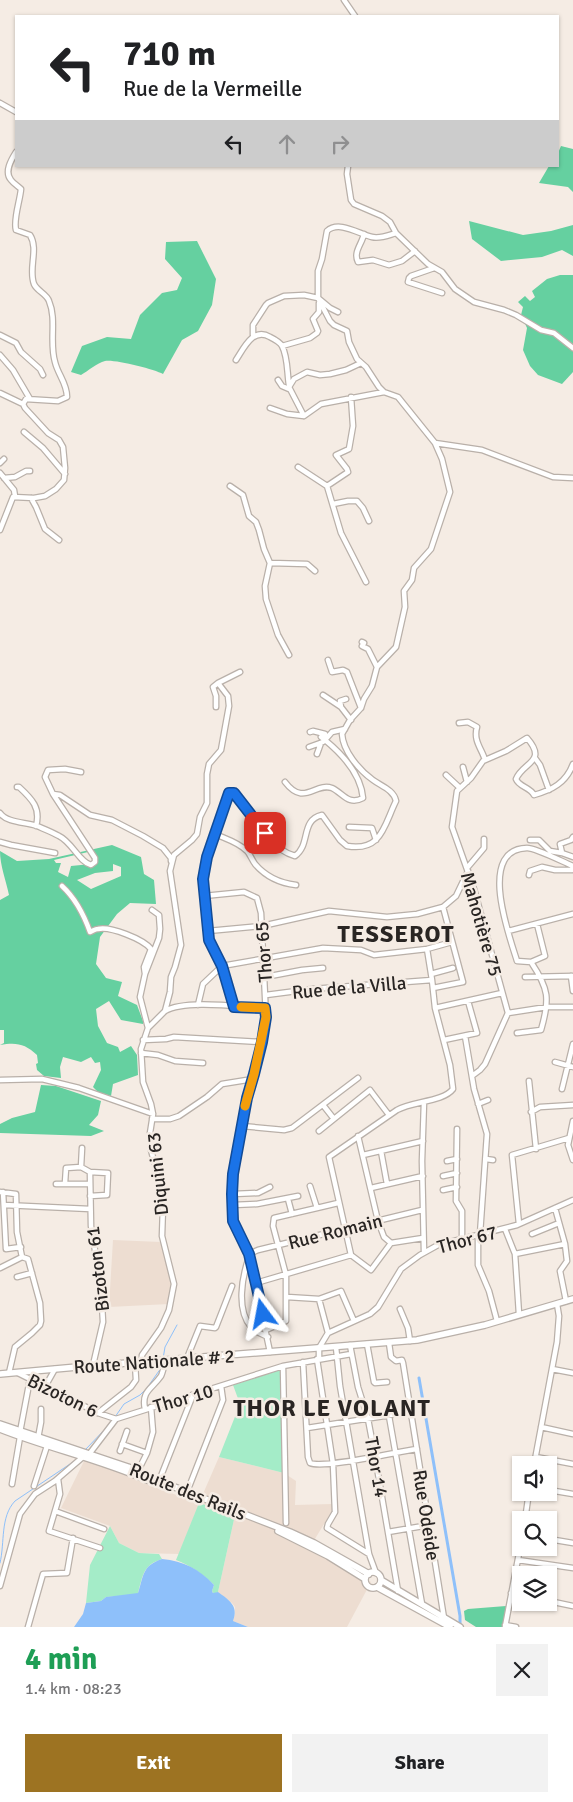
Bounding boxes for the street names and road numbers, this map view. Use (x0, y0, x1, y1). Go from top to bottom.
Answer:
street label: Mahotière 75 (455, 869, 507, 979)
street label: Thor 65 (250, 921, 278, 983)
street label: Rue de la Villa (291, 971, 407, 1005)
street label: Diquini 63 (142, 1131, 174, 1217)
street label: Rue Romain (286, 1209, 385, 1255)
street label: Thor 67 (435, 1220, 500, 1259)
street label: Bizoton 61 (81, 1225, 115, 1313)
street label: Route Nationale # 2 (73, 1344, 235, 1380)
street label: Bizoton 6 (23, 1369, 102, 1423)
street label: Thor 10 (151, 1379, 216, 1419)
street label: Thor 14 (359, 1435, 393, 1499)
street label: Route des Rails (126, 1458, 249, 1526)
street label: Rue Odeide (407, 1468, 445, 1562)

